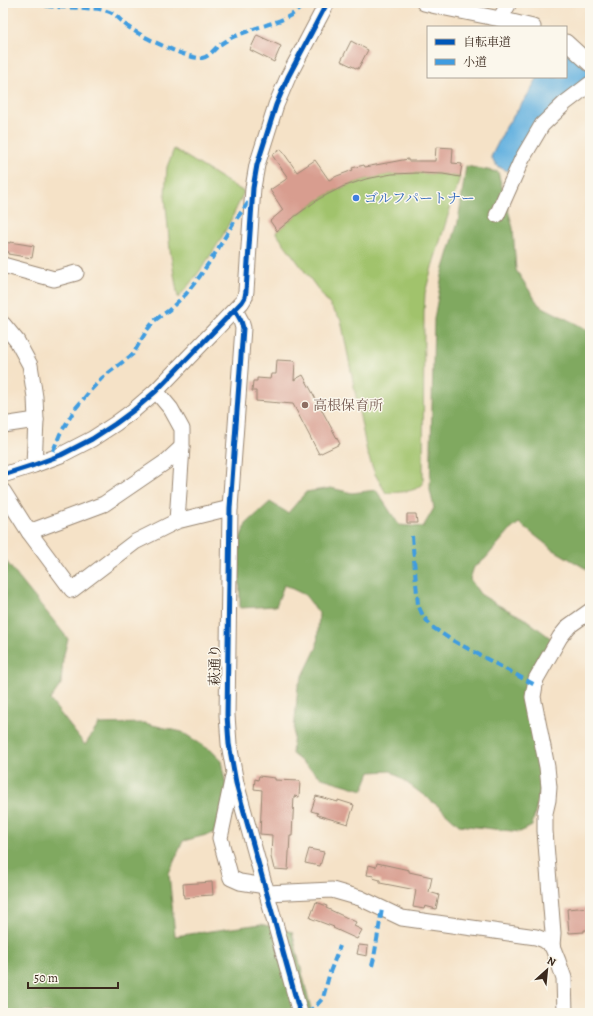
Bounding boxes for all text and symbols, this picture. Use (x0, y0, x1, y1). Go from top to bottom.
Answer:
legend (427, 26, 567, 78)
text: 自転車道 (463, 34, 511, 50)
text: 小道 (463, 54, 487, 70)
place label: ゴルフパートナー (364, 189, 475, 208)
marker: ゴルフパートナー (351, 193, 361, 203)
place label: 高根保育所 (313, 396, 383, 415)
marker: 高根保育所 (300, 400, 310, 410)
street label: 萩通り (205, 644, 225, 686)
north arrow (527, 950, 567, 990)
text: N (544, 953, 558, 970)
scale bar (28, 964, 118, 990)
text: 50 m (34, 970, 58, 986)

